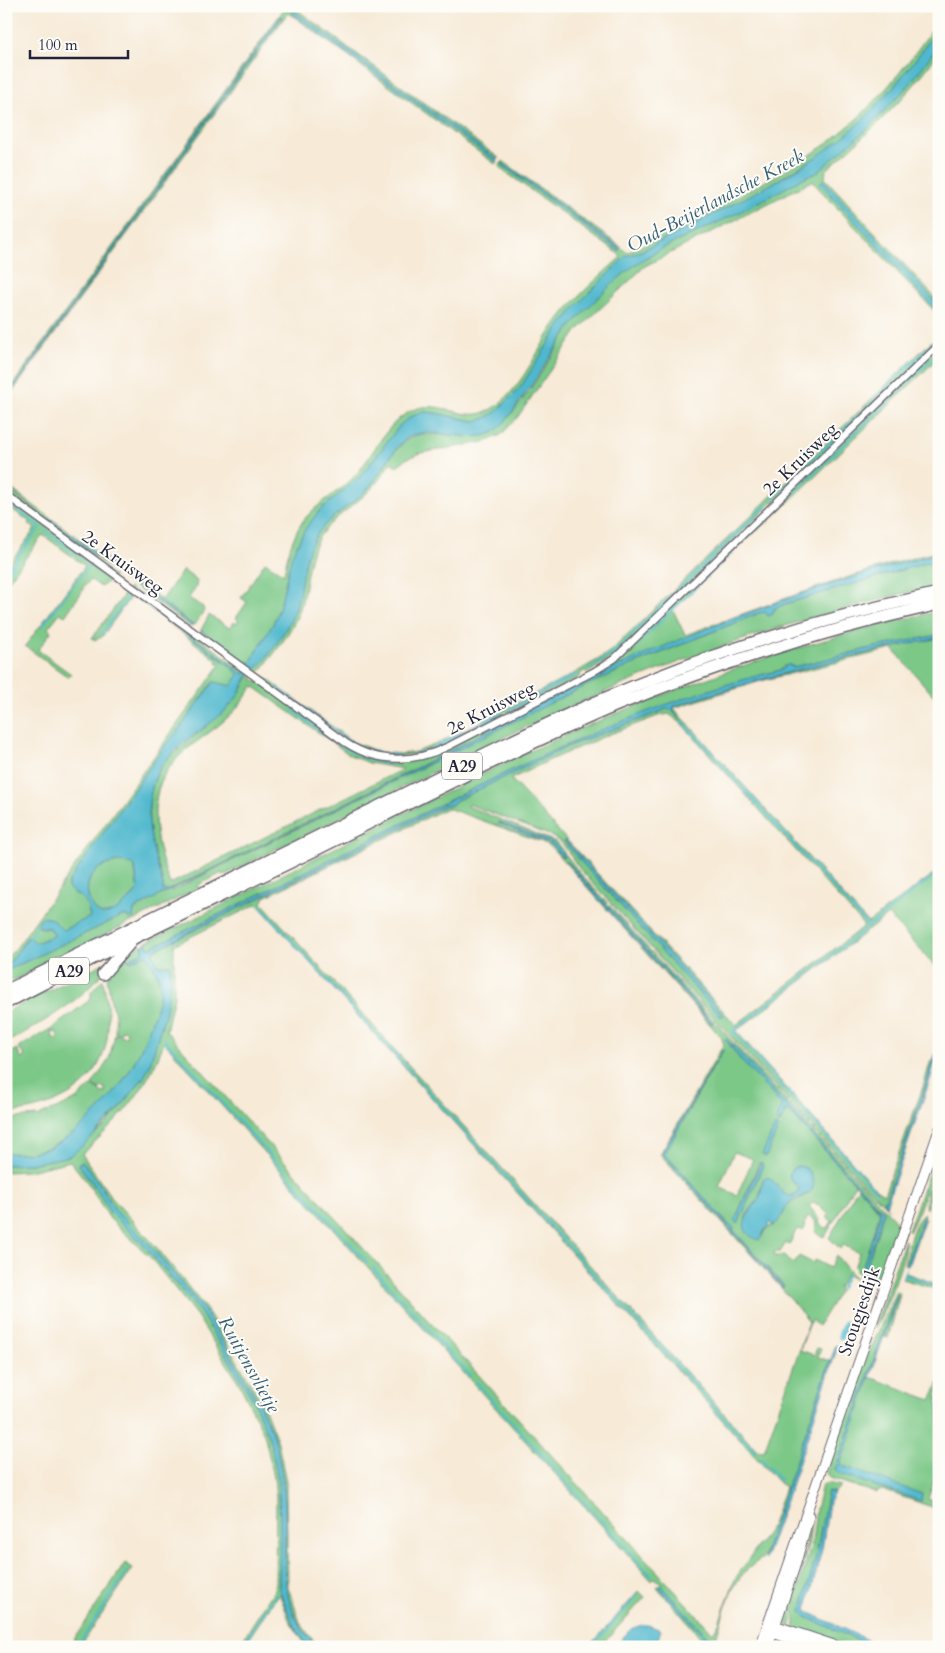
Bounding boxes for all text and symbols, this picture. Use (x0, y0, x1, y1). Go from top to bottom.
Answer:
scale bar (30, 28, 128, 60)
text: 100 m (38, 35, 78, 55)
water label: Oud-Beijerlandsche Kreek (622, 143, 809, 259)
street label: 2e Kruisweg (757, 416, 844, 502)
street label: 2e Kruisweg (77, 524, 170, 601)
street label: 2e Kruisweg (443, 675, 540, 741)
road number: A29 (442, 752, 482, 779)
road number: A29 (49, 958, 89, 984)
street label: Stougjesdijk (833, 1263, 887, 1359)
water label: Ruitjensvlietje (212, 1312, 287, 1418)

